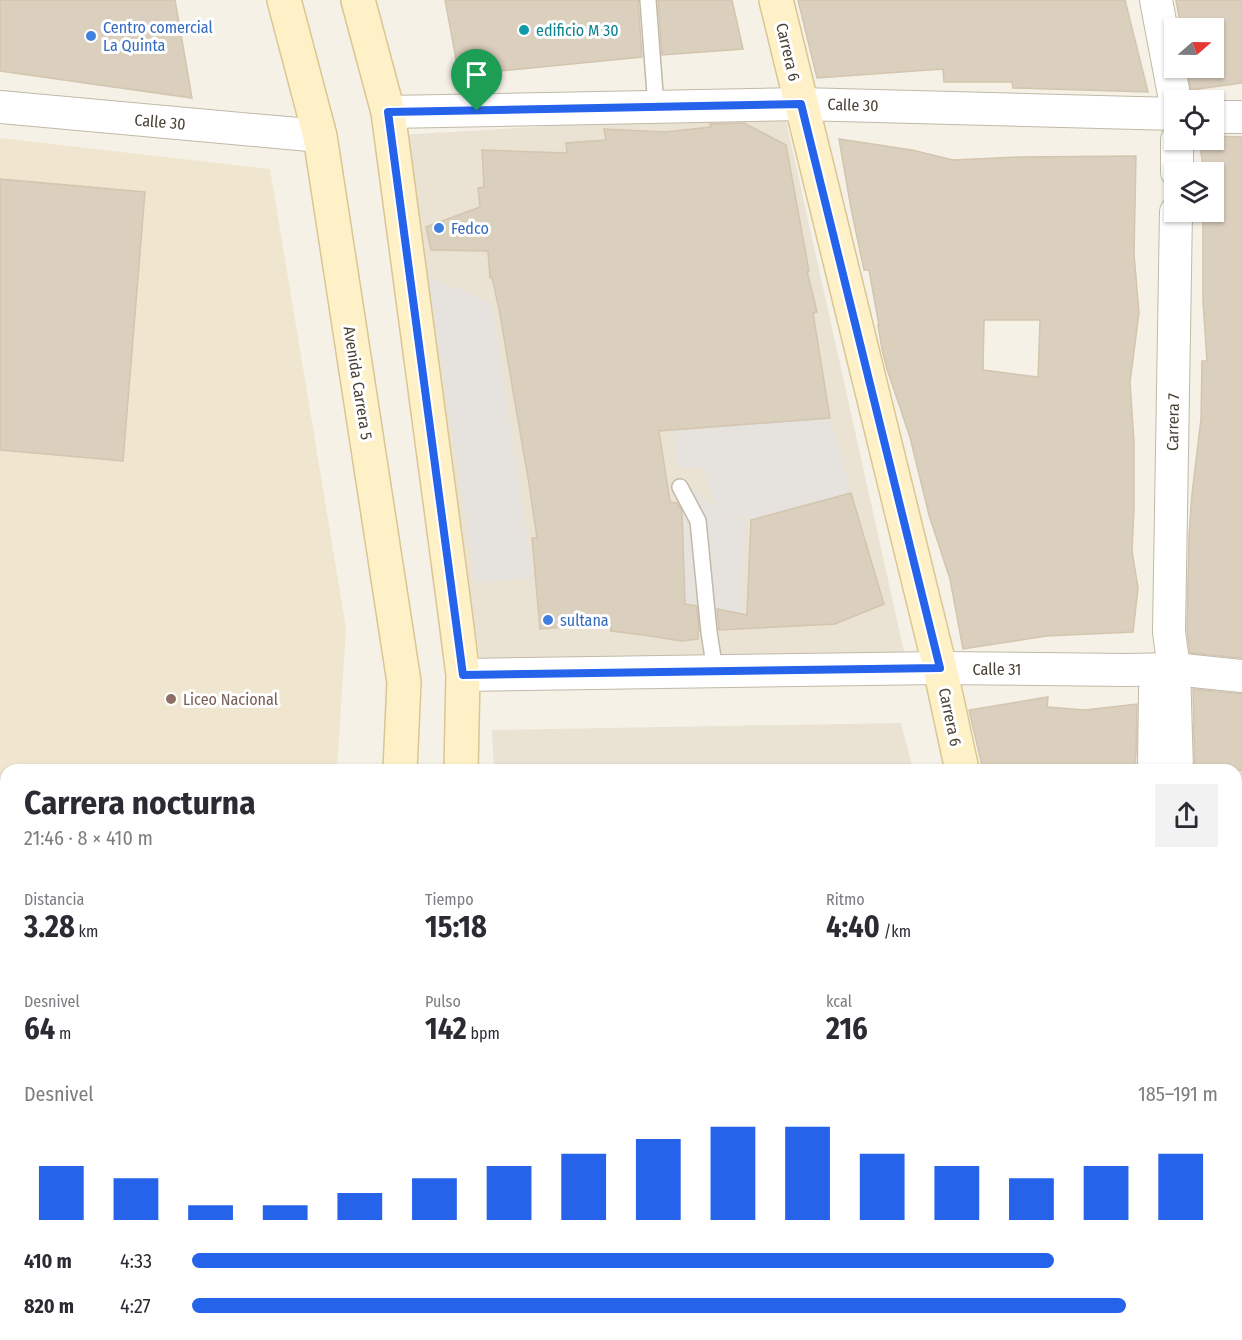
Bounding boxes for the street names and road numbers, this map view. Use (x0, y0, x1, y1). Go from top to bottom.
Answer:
street label: Carrera 6 (772, 21, 804, 83)
street label: Calle 30 (827, 95, 879, 115)
street label: Calle 30 (134, 110, 186, 134)
street label: Avenida Carrera 5 (340, 325, 376, 441)
street label: Carrera 7 (1163, 393, 1183, 451)
street label: Calle 31 (973, 660, 1021, 679)
street label: Carrera 6 (935, 686, 965, 748)

